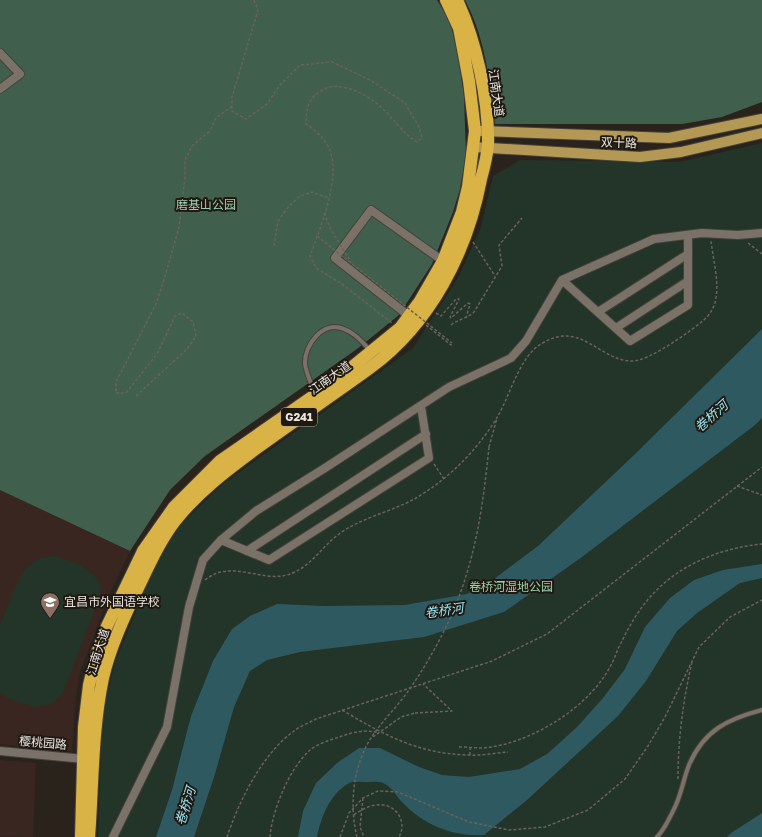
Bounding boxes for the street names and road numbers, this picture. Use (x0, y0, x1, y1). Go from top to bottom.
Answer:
street label: 江南大道 (486, 68, 507, 118)
street label: 双十路 (601, 134, 637, 151)
street label: 江南大道 (306, 358, 354, 398)
road number: G241 (281, 408, 317, 426)
street label: 江南大道 (83, 627, 112, 677)
street label: 樱桃园路 (18, 733, 68, 752)

